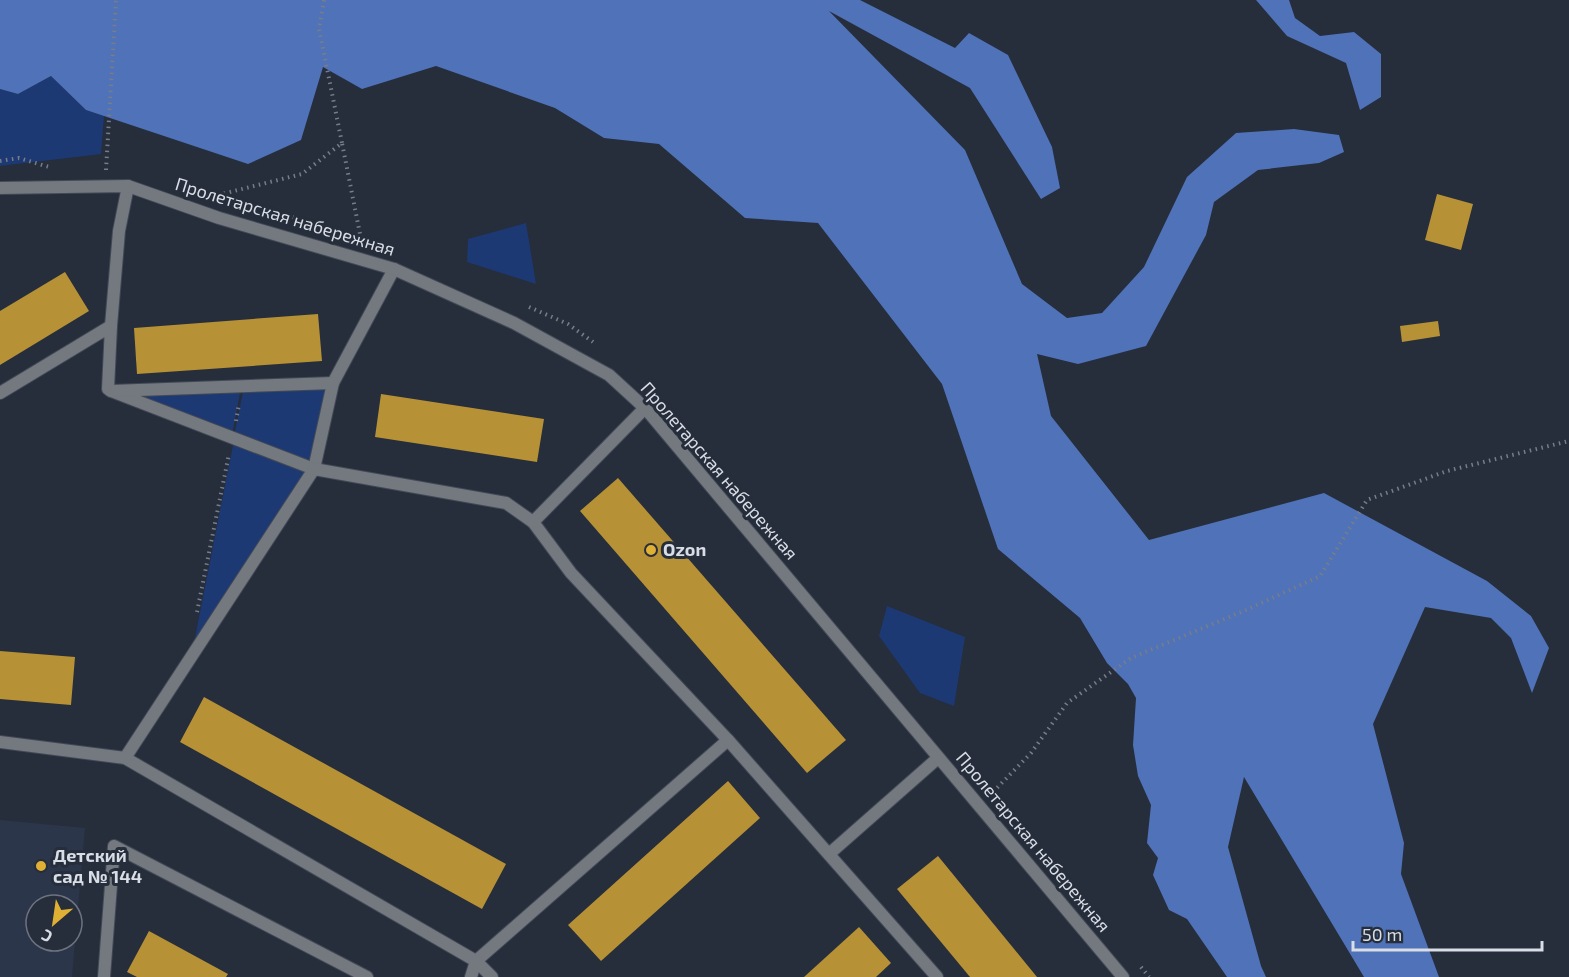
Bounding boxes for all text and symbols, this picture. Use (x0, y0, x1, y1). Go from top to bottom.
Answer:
street label: Пролетарская набережная (173, 172, 398, 260)
street label: Пролетарская набережная (636, 377, 803, 564)
place label: Ozon (663, 538, 706, 560)
marker: Ozon (644, 543, 658, 557)
street label: Пролетарская набережная (952, 747, 1116, 936)
place label: Детский сад № 144 (53, 844, 142, 887)
marker: Детский сад № 144 (34, 859, 48, 873)
north arrow (24, 893, 84, 953)
scale bar (1353, 914, 1542, 952)
text: 50 m (1362, 923, 1402, 945)
text: С (38, 926, 55, 947)

